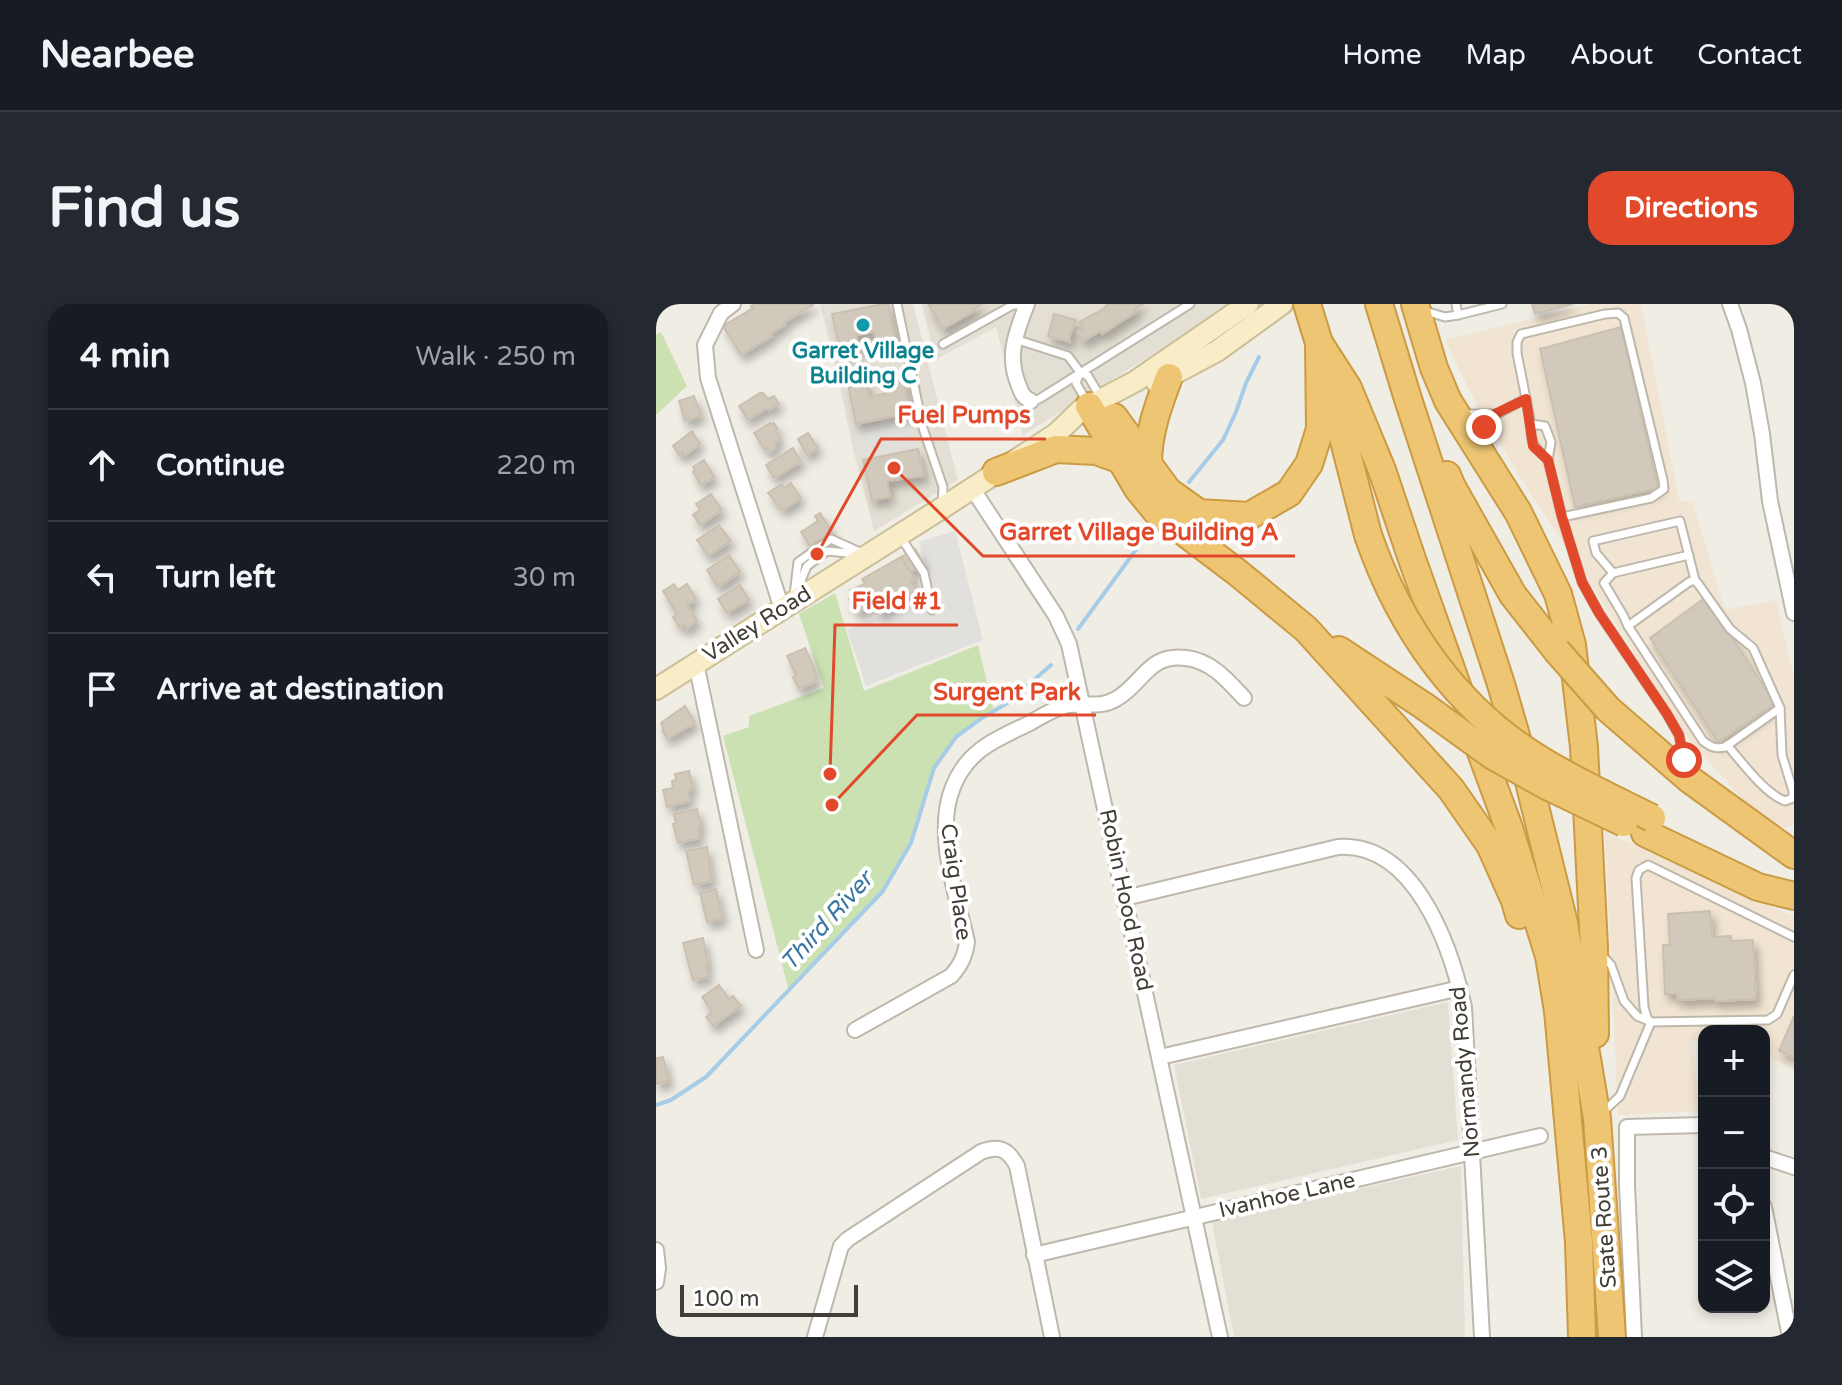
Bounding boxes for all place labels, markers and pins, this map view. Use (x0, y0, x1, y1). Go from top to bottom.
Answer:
marker: Garret Village Building C (854, 316, 872, 334)
place label: Garret Village Building C (792, 338, 934, 389)
callout: Fuel Pumps (881, 391, 1046, 439)
callout: Garret Village Building A (983, 508, 1295, 556)
callout: Field #1 (835, 577, 958, 625)
callout: Surgent Park (917, 667, 1096, 715)

